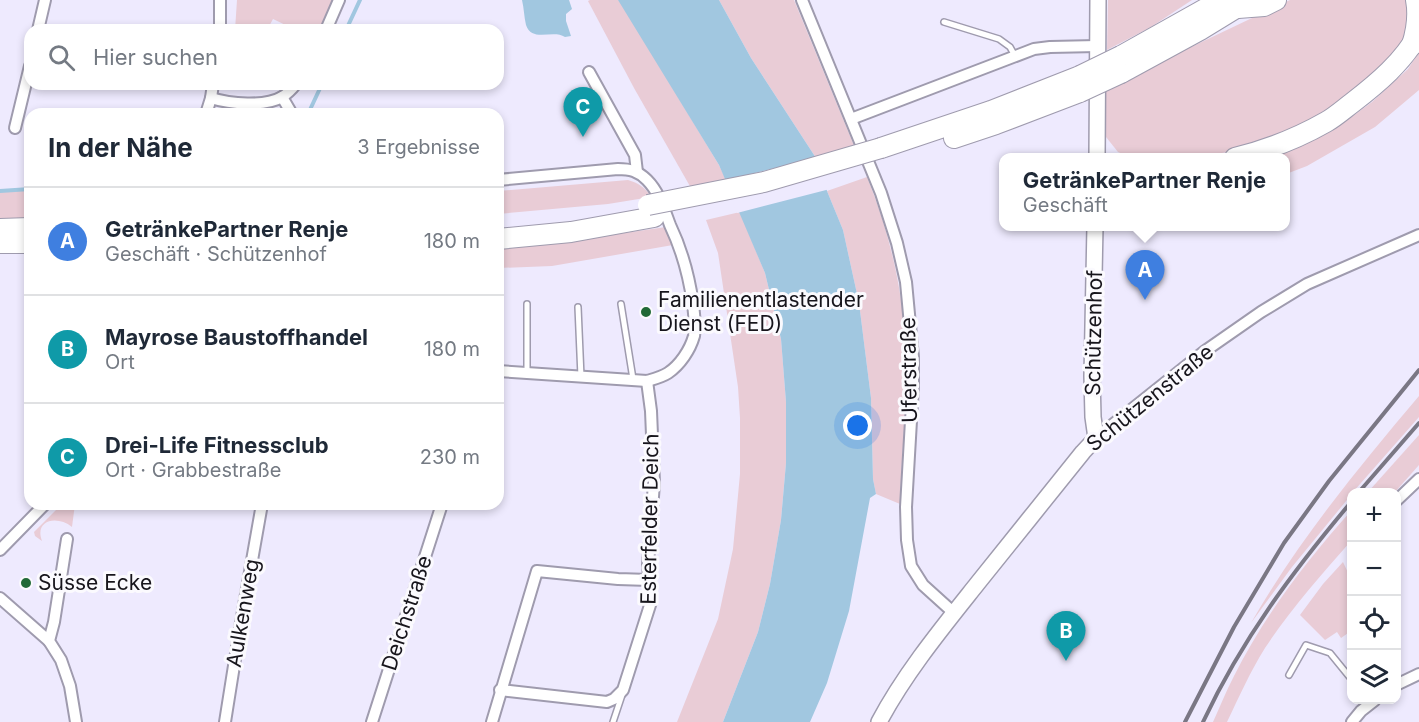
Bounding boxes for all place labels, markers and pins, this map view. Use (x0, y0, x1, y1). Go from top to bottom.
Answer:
pin: C (564, 88, 602, 137)
pin: A (1126, 250, 1164, 300)
place label: Familienentlastender Dienst (FED) (658, 287, 864, 336)
marker: Familienentlastender Dienst (FED) (639, 305, 653, 319)
place label: Süsse Ecke (38, 570, 152, 595)
marker: Süsse Ecke (19, 576, 33, 590)
pin: B (1046, 612, 1086, 661)

